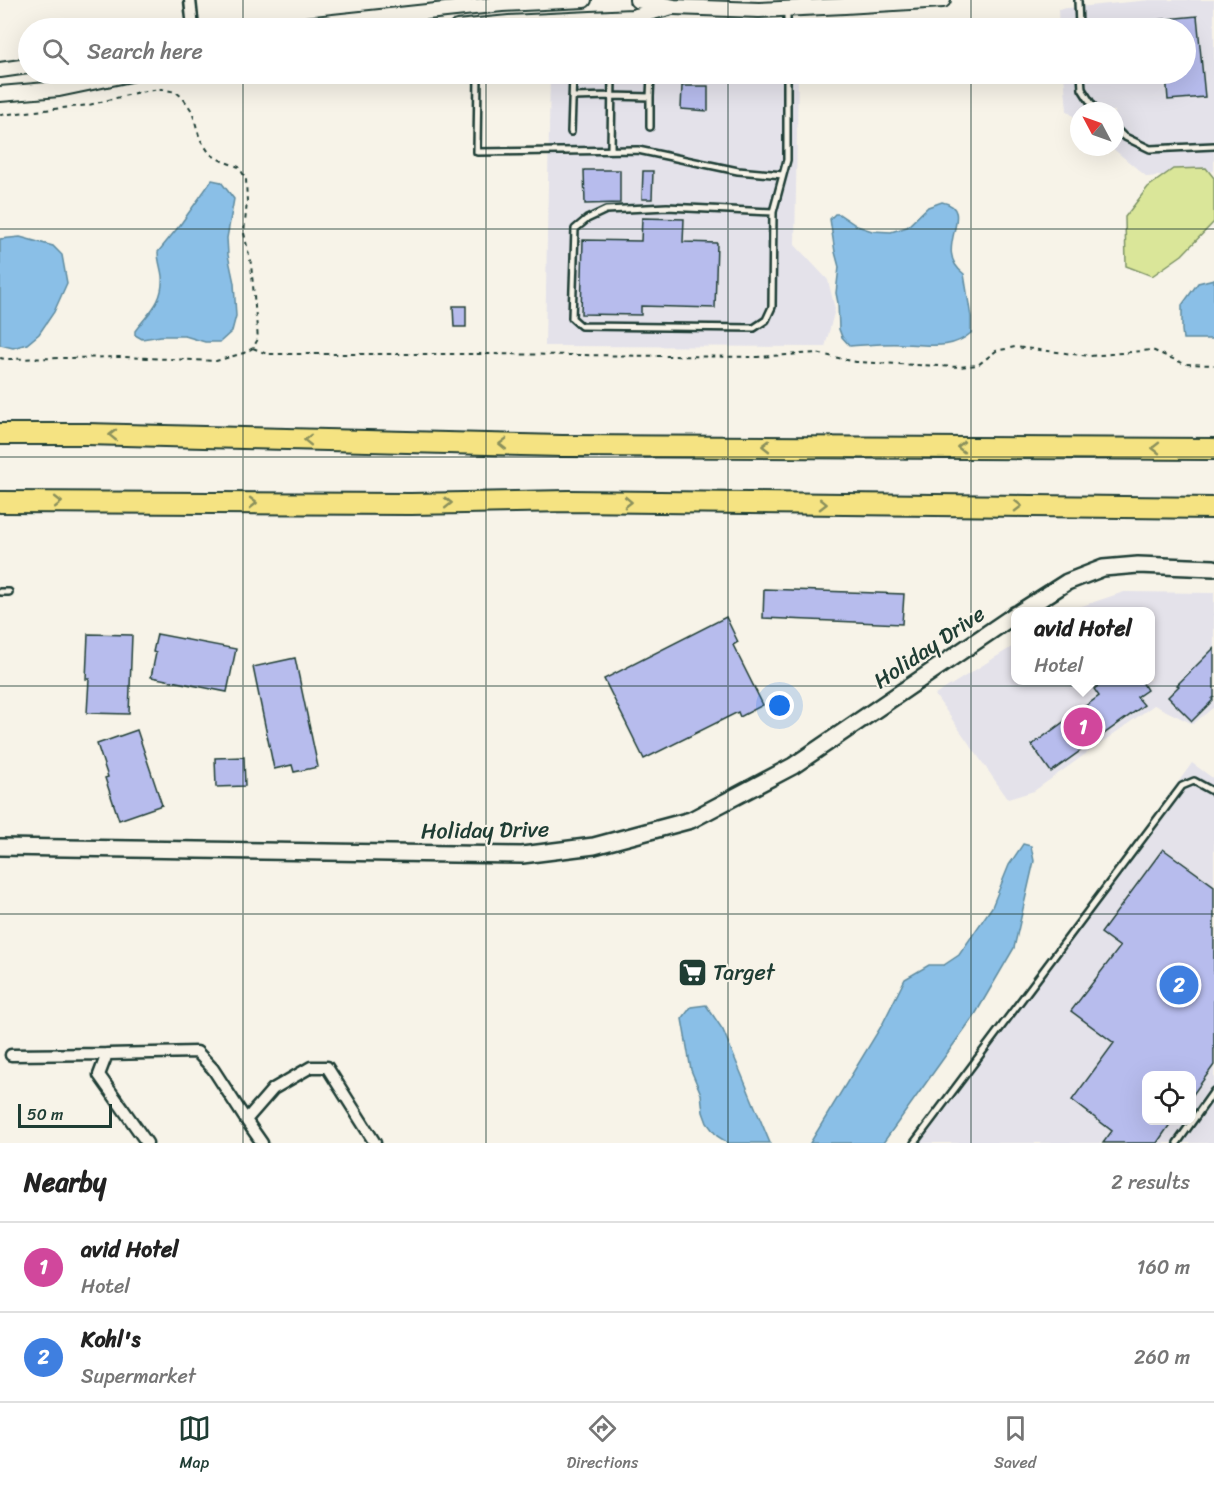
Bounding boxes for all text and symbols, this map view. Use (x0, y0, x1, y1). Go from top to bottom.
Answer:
search box (18, 18, 1196, 84)
text: Search here (87, 32, 203, 71)
icon: search (39, 35, 72, 68)
north arrow (1070, 102, 1124, 156)
one-way arrow (109, 429, 118, 441)
one-way arrow (304, 434, 313, 446)
one-way arrow (499, 438, 508, 451)
one-way arrow (761, 440, 770, 452)
one-way arrow (956, 441, 965, 453)
one-way arrow (1151, 442, 1160, 455)
one-way arrow (54, 496, 63, 508)
one-way arrow (623, 496, 632, 508)
one-way arrow (249, 497, 258, 509)
one-way arrow (444, 497, 453, 509)
one-way arrow (818, 498, 827, 510)
one-way arrow (1013, 500, 1022, 512)
street label: Holiday Drive (865, 595, 993, 699)
popup (1011, 607, 1155, 685)
text: avid Hotel (1034, 609, 1132, 648)
text: Hotel (1034, 648, 1083, 683)
your location (765, 691, 794, 720)
pin: 1 (1064, 704, 1102, 750)
street label: Holiday Drive (420, 809, 550, 851)
place label: Target (713, 953, 776, 992)
supermarket icon: Target (676, 956, 708, 988)
pin: 2 (1160, 962, 1198, 1008)
map controls (1142, 1071, 1196, 1125)
button: locate (1142, 1071, 1196, 1125)
text: 50 m (27, 1100, 63, 1129)
scale bar (18, 1101, 112, 1128)
text: Nearby (24, 1159, 106, 1205)
text: 2 results (1111, 1165, 1190, 1200)
text: avid Hotel (81, 1230, 179, 1269)
text: 1 (39, 1250, 48, 1285)
text: 160 m (1137, 1250, 1190, 1285)
text: Hotel (81, 1269, 130, 1304)
text: Kohl's (81, 1320, 141, 1359)
text: 2 (38, 1340, 49, 1375)
text: 260 m (1134, 1340, 1190, 1375)
text: Supermarket (81, 1359, 196, 1394)
tab: Map (178, 1412, 211, 1477)
tab: Directions (567, 1412, 638, 1477)
tab: Saved (994, 1412, 1036, 1477)

